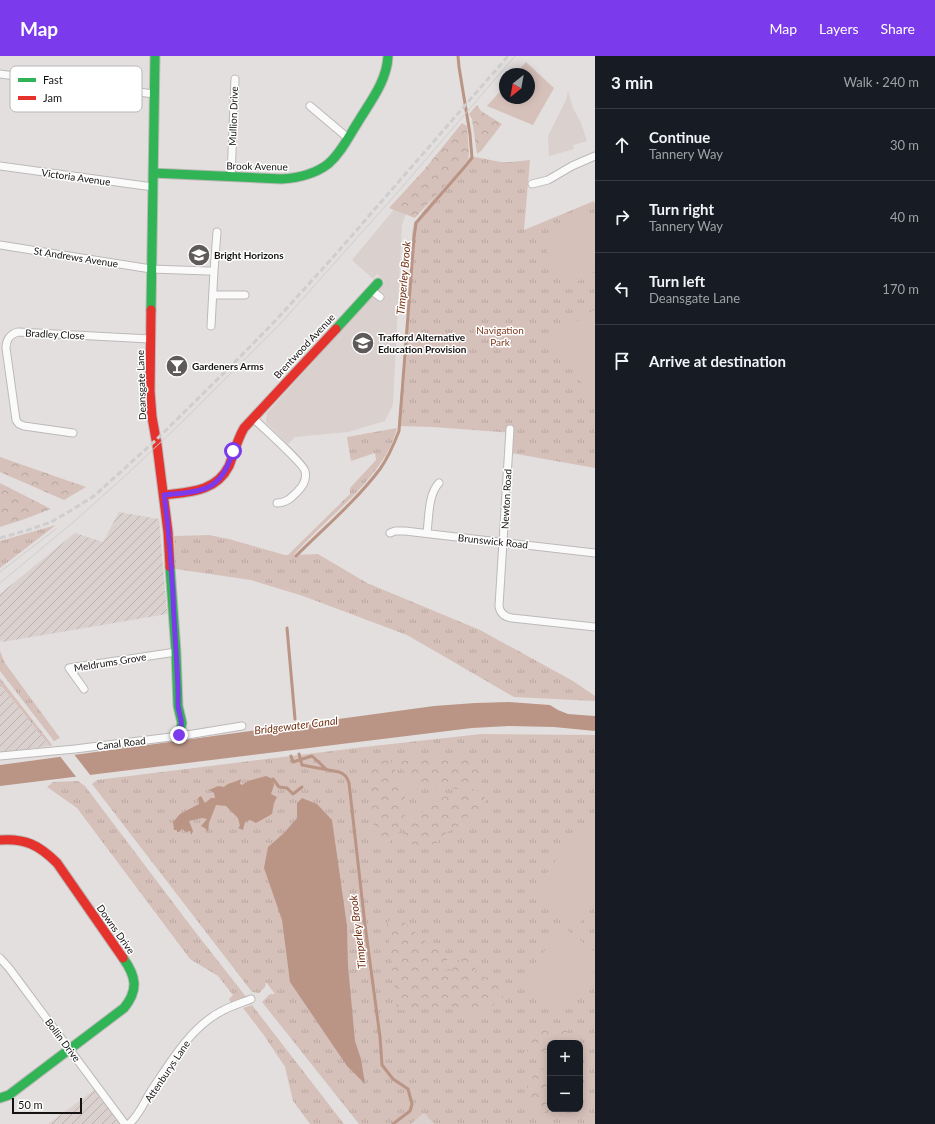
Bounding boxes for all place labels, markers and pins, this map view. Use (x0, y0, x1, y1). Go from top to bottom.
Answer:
school or university icon: Bright Horizons (186, 242, 212, 268)
place label: Bright Horizons (214, 249, 284, 261)
school or university icon: Trafford Alternative Education Provision (350, 330, 376, 356)
place label: Trafford Alternative Education Provision (378, 331, 467, 355)
bar icon: Gardeners Arms (164, 353, 190, 379)
place label: Gardeners Arms (192, 360, 264, 372)

